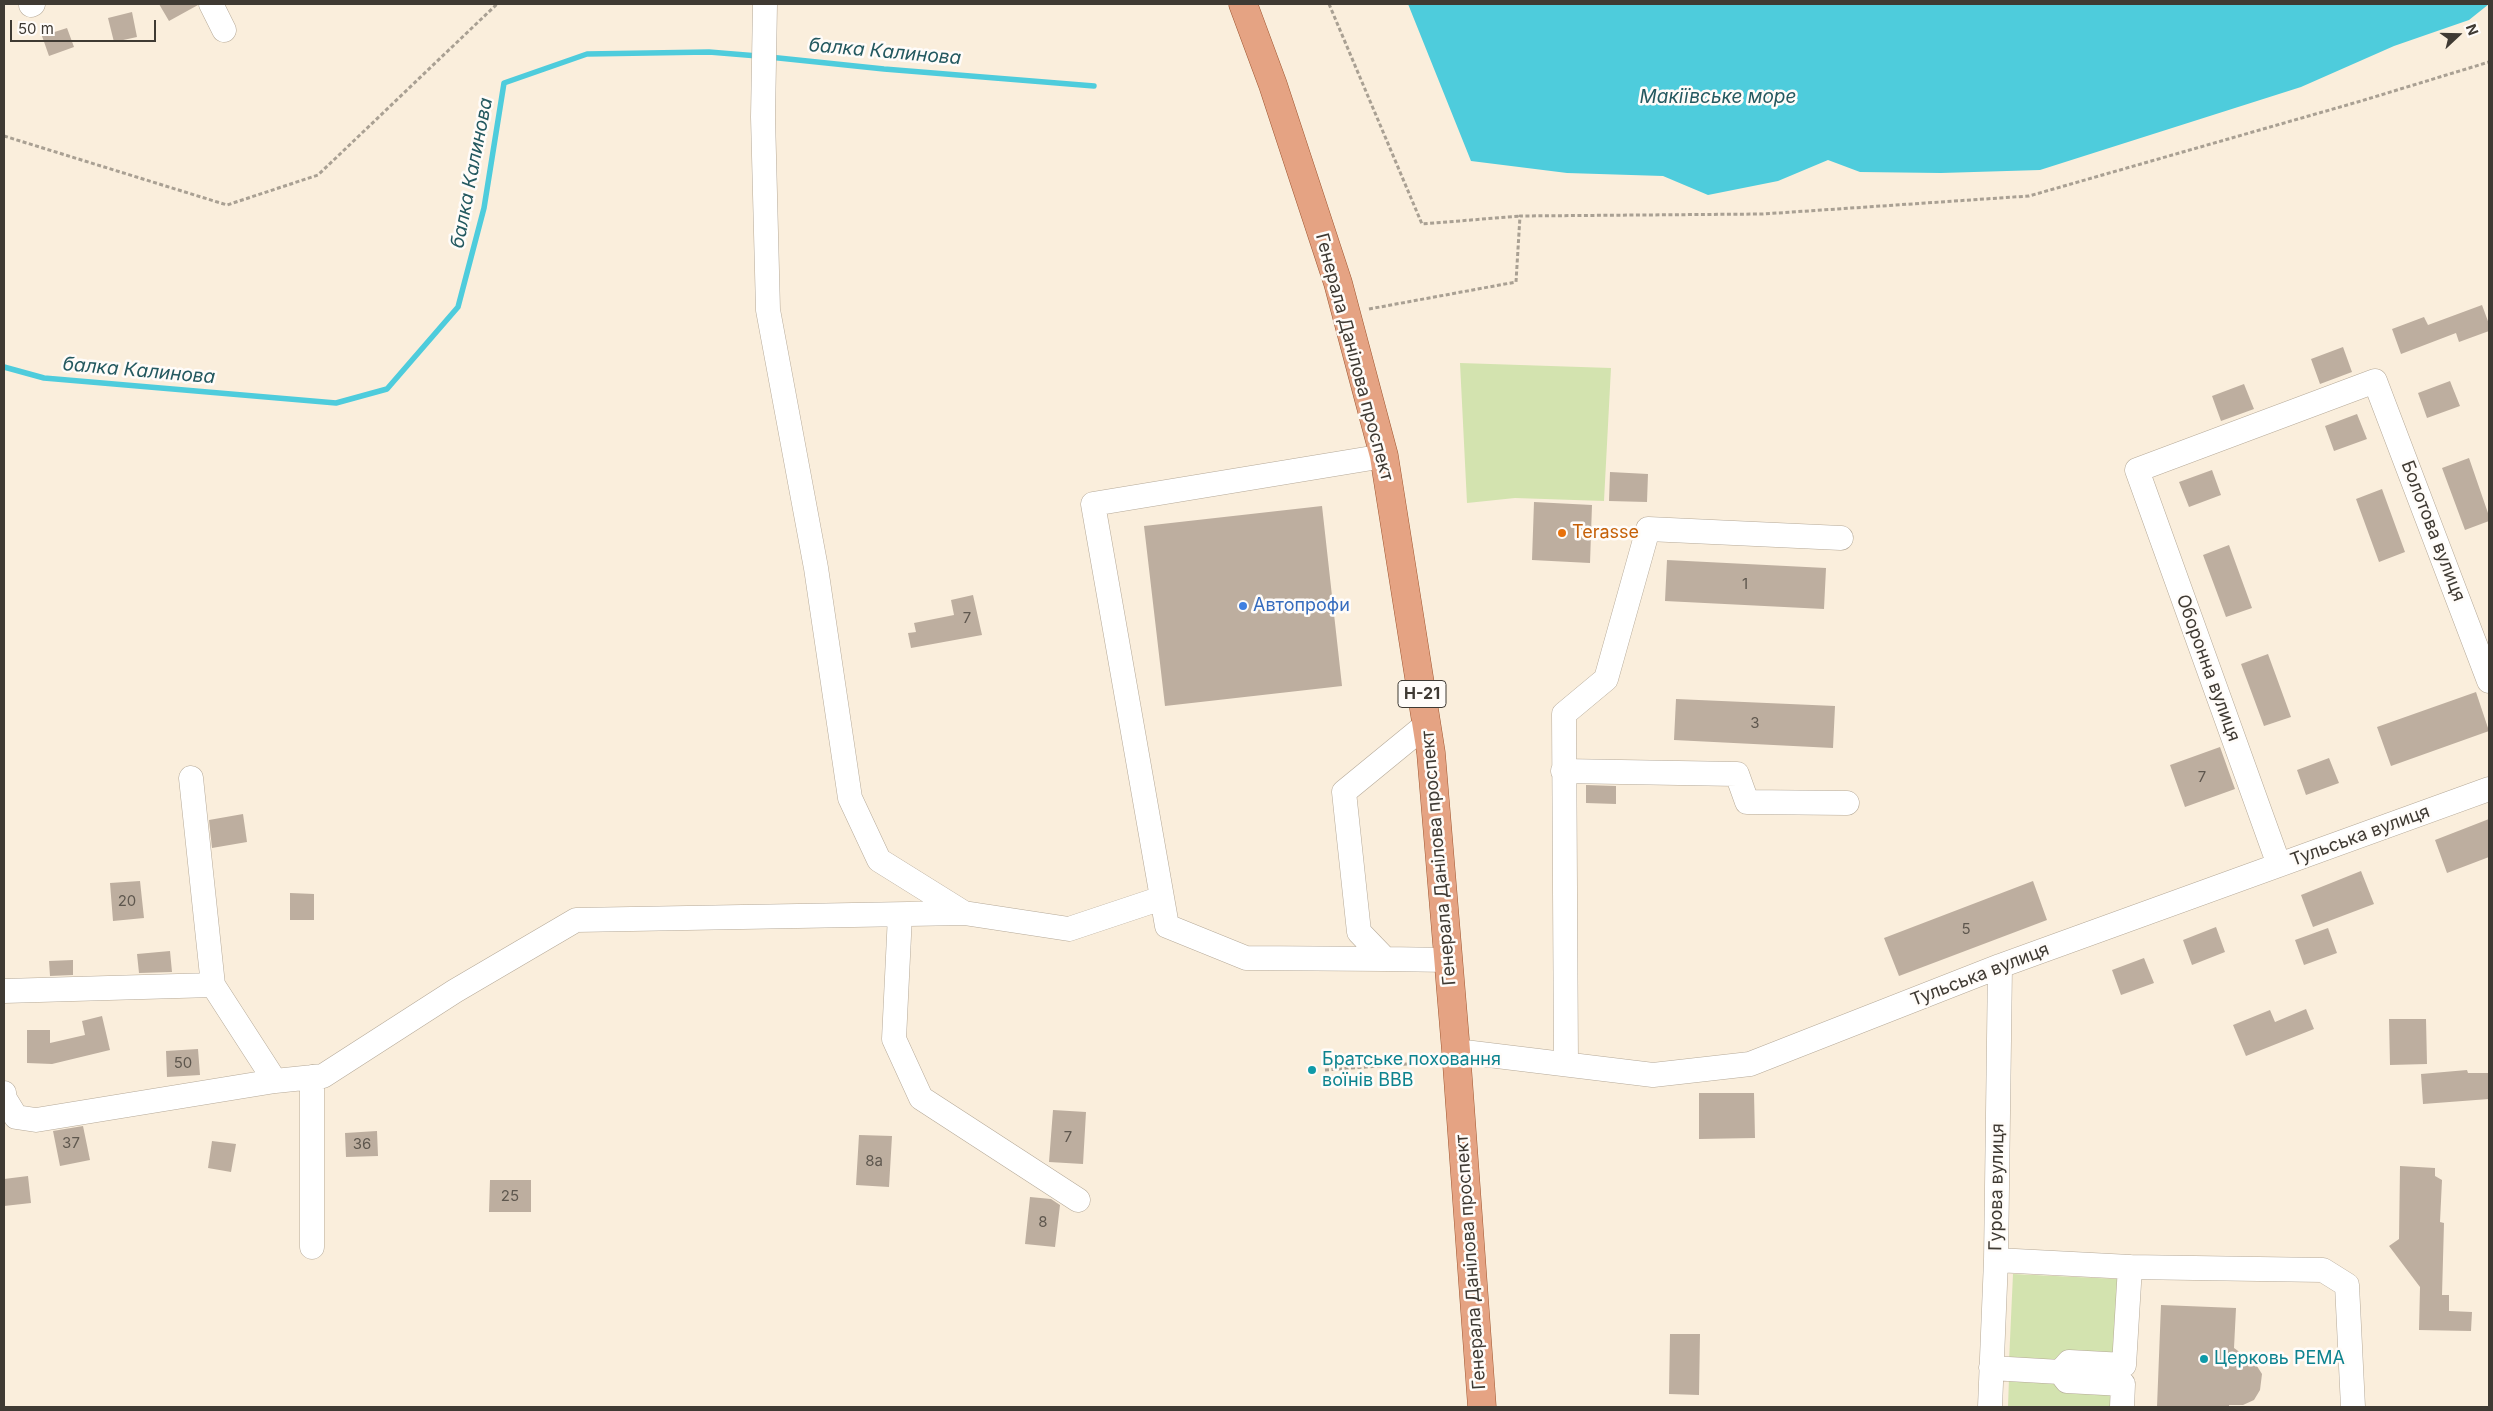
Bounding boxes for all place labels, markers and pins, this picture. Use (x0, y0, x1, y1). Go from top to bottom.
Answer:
place label: Terasse (1572, 522, 1639, 544)
marker: Terasse (1556, 527, 1568, 539)
place label: Автопрофи (1253, 595, 1350, 617)
marker: Автопрофи (1237, 600, 1249, 612)
place label: Братське поховання воїнів ВВВ (1322, 1049, 1501, 1092)
marker: Братське поховання воїнів ВВВ (1306, 1064, 1318, 1076)
place label: Церковь РЕМА (2214, 1348, 2345, 1370)
marker: Церковь РЕМА (2198, 1353, 2210, 1365)

